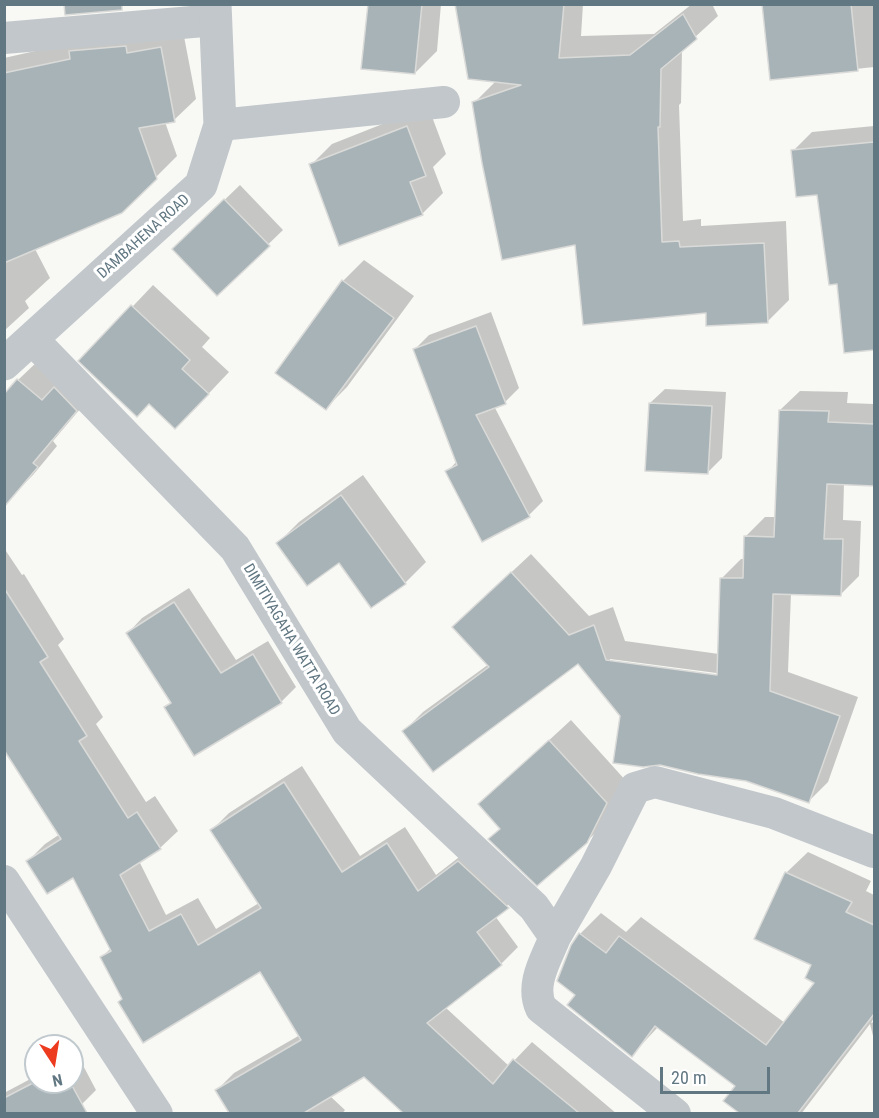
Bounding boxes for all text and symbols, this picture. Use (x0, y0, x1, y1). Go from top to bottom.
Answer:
street label: DAMBAHENA ROAD (94, 191, 194, 283)
street label: DIMITIYAGAHA WATTA ROAD (239, 561, 343, 719)
north arrow (24, 1034, 84, 1094)
scale bar (663, 1055, 772, 1093)
text: 20 m (671, 1067, 706, 1088)
text: N (51, 1070, 64, 1090)

